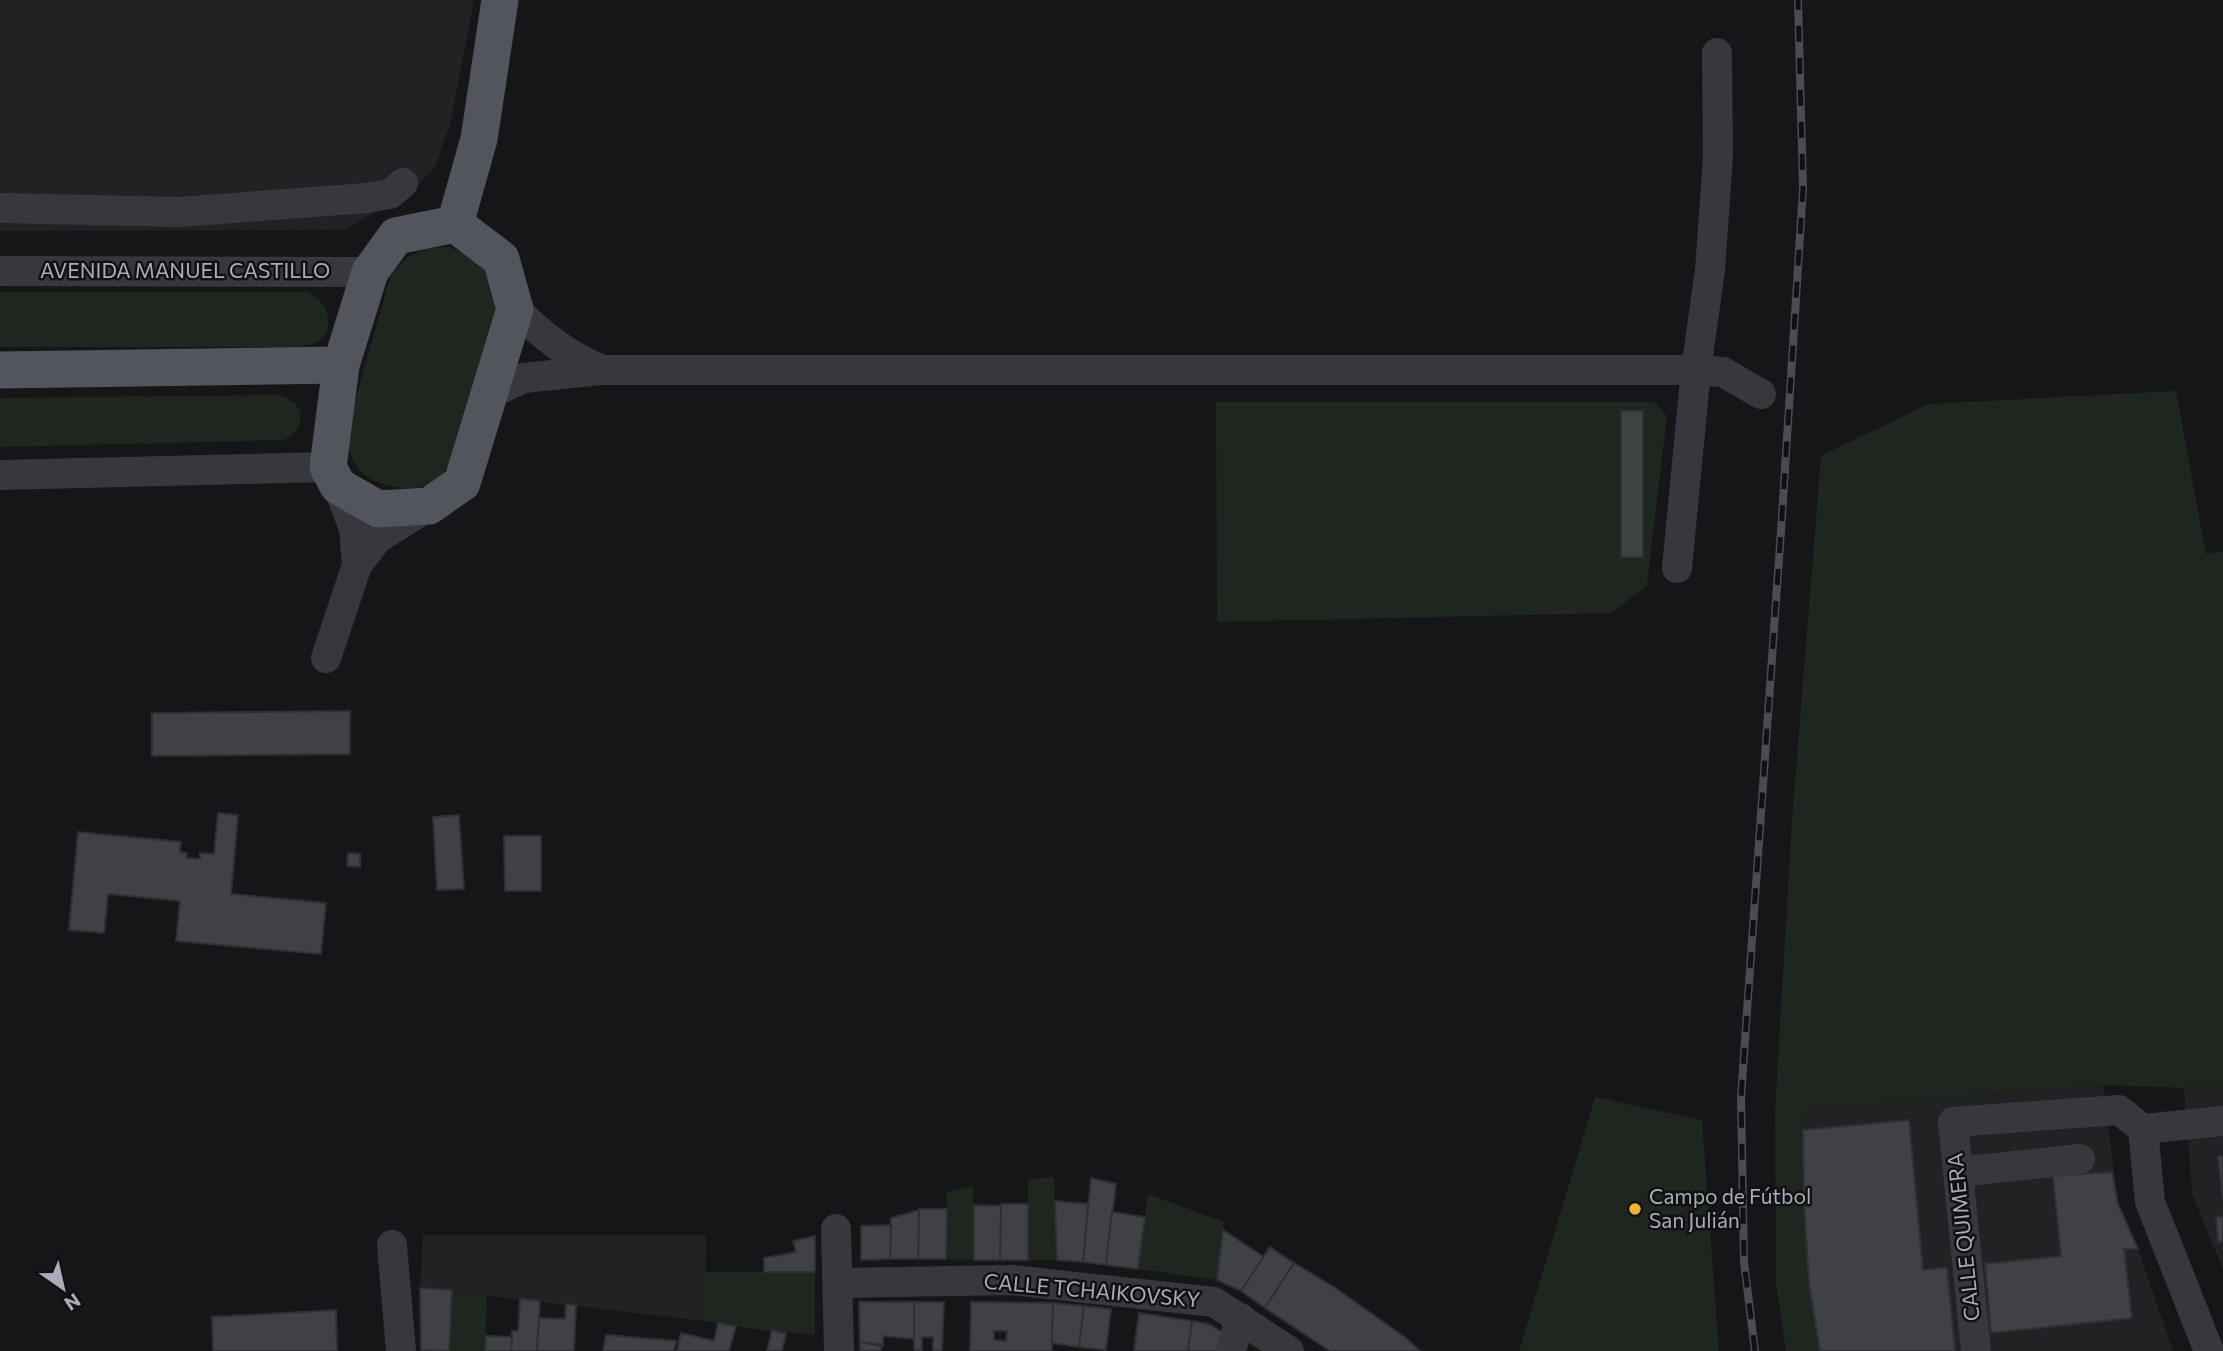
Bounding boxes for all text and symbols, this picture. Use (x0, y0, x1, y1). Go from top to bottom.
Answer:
street label: AVENIDA MANUEL CASTILLO (40, 257, 330, 282)
street label: CALLE QUIMERA (1941, 1152, 1984, 1322)
place label: Campo de Fútbol San Julián (1649, 1183, 1811, 1232)
marker: Campo de Fútbol San Julián (1627, 1201, 1643, 1217)
north arrow (28, 1253, 98, 1323)
street label: CALLE TCHAIKOVSKY (983, 1268, 1202, 1311)
text: N (60, 1289, 85, 1316)

